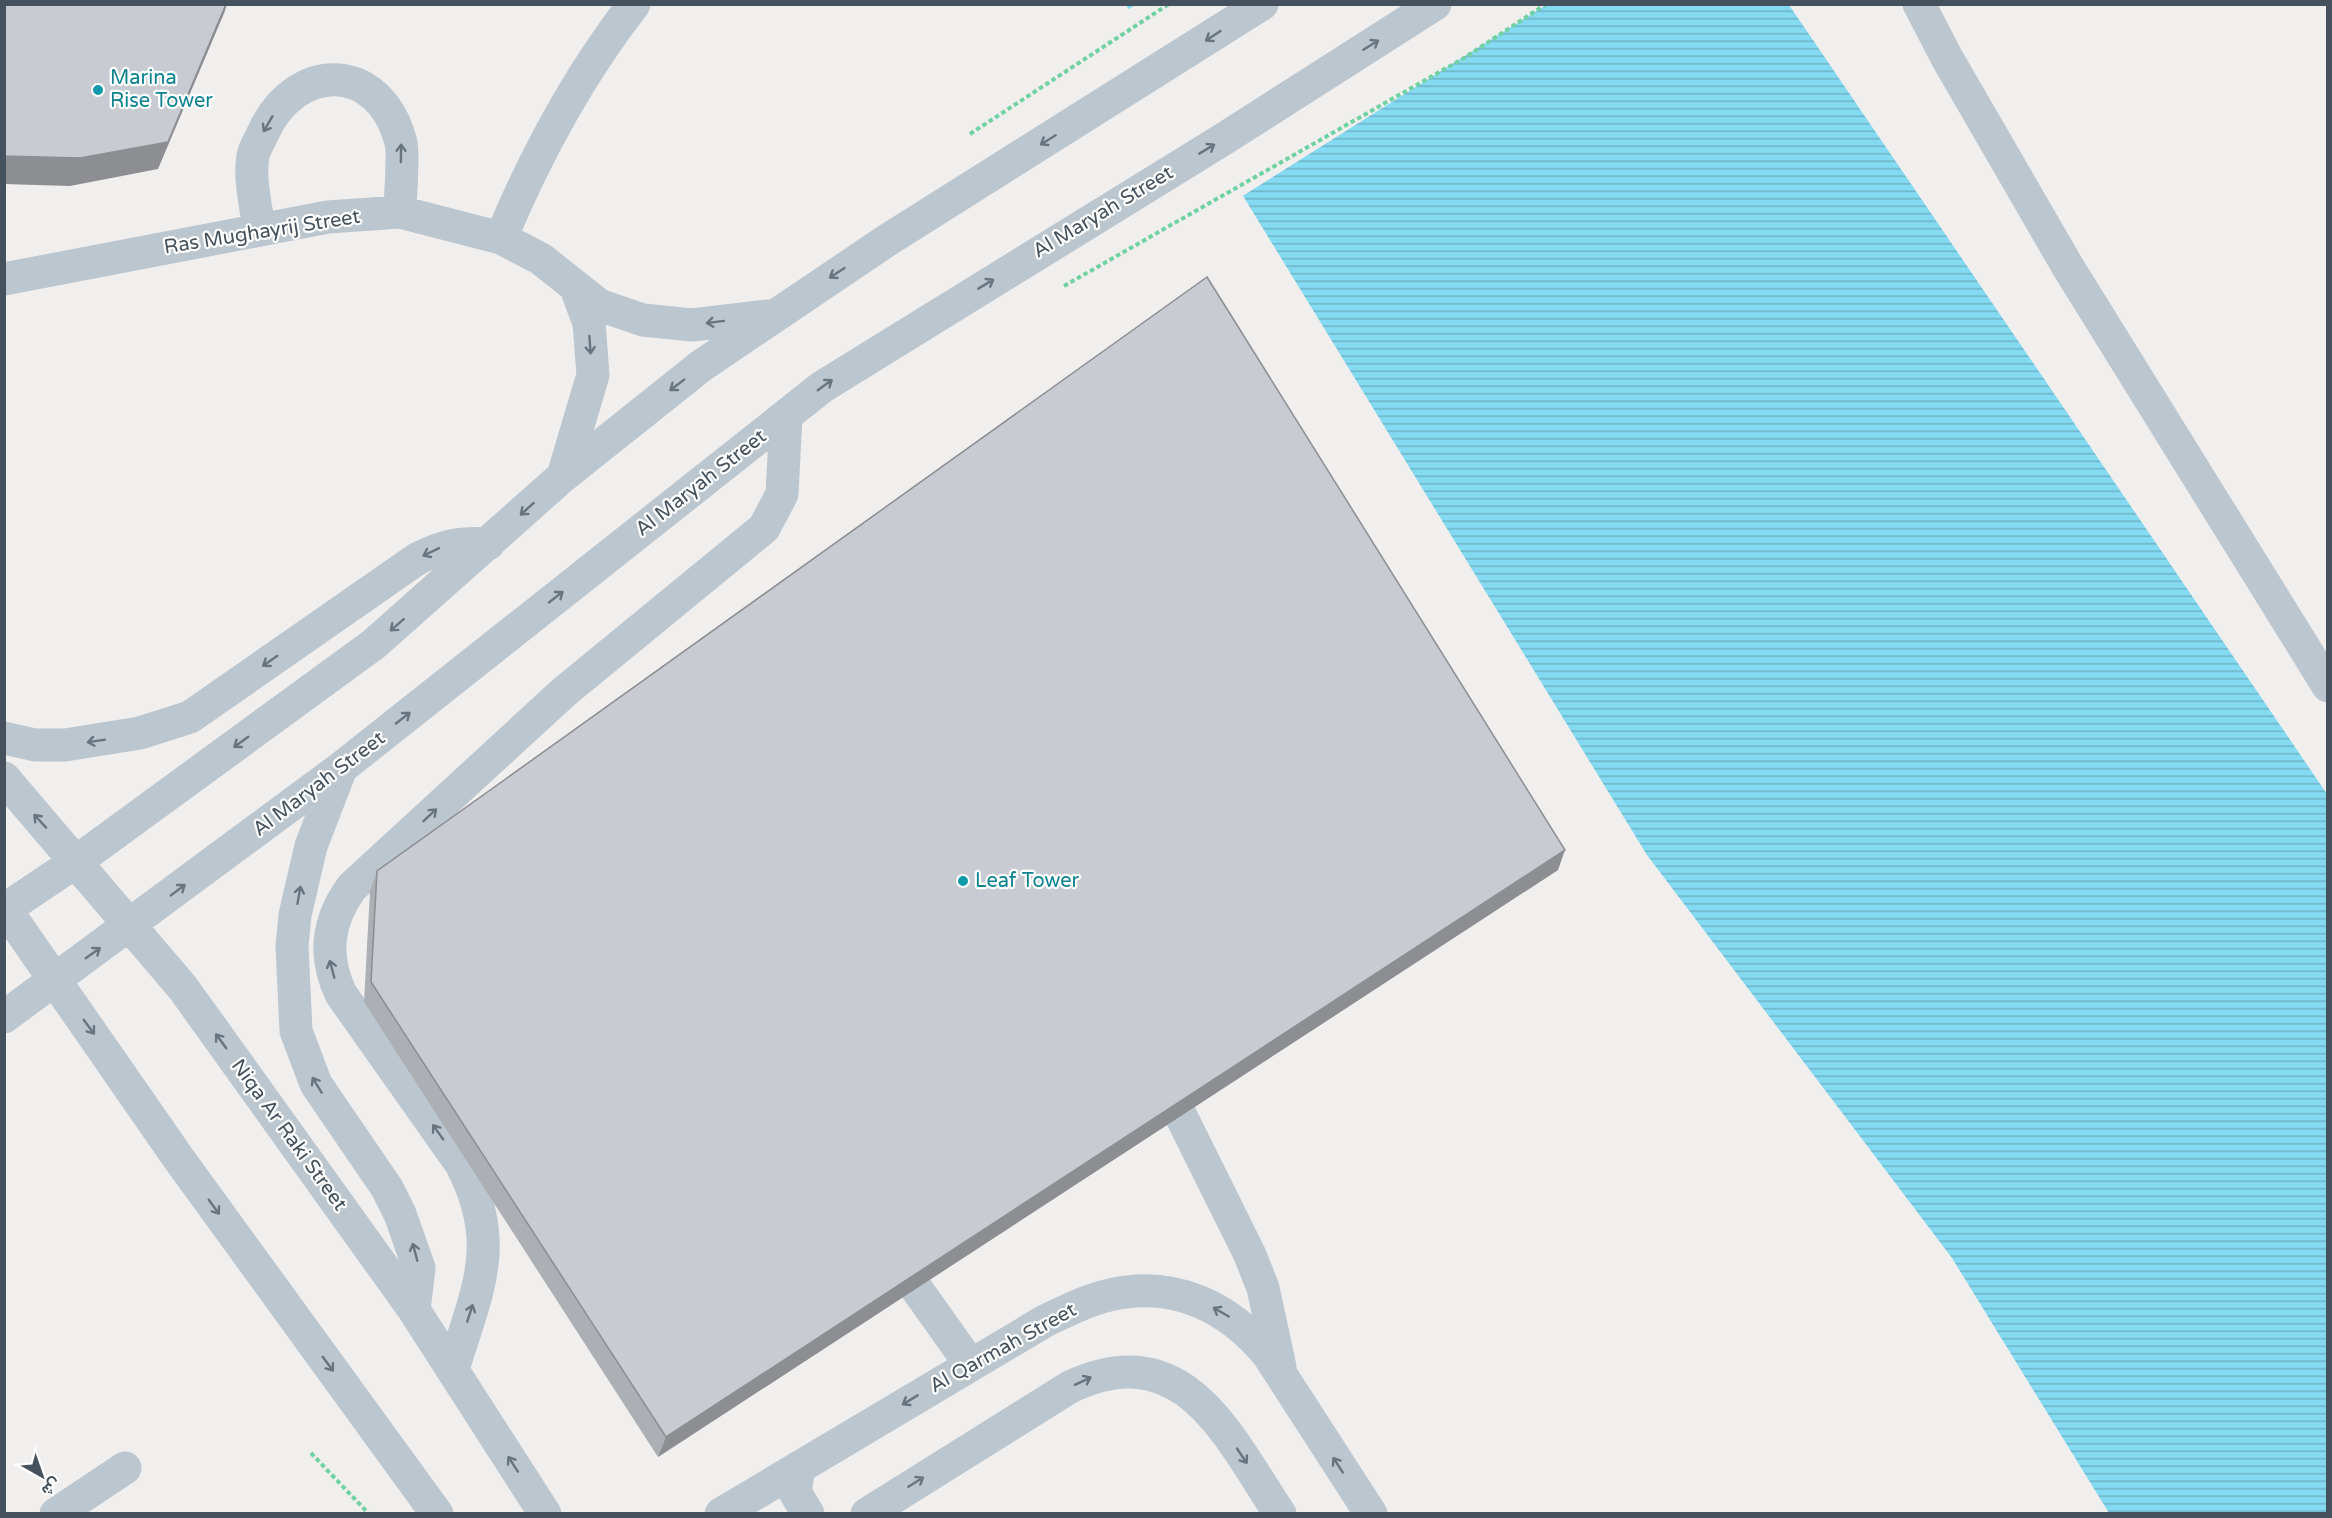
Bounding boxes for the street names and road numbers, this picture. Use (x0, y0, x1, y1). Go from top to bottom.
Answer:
street label: Al Maryah Street (1028, 160, 1178, 263)
street label: Ras Mughayrij Street (162, 205, 362, 259)
street label: Al Maryah Street (631, 424, 772, 542)
street label: Al Maryah Street (248, 726, 390, 842)
street label: Niqa Ar Raki Street (226, 1055, 352, 1216)
street label: Al Qarmah Street (925, 1298, 1081, 1398)

